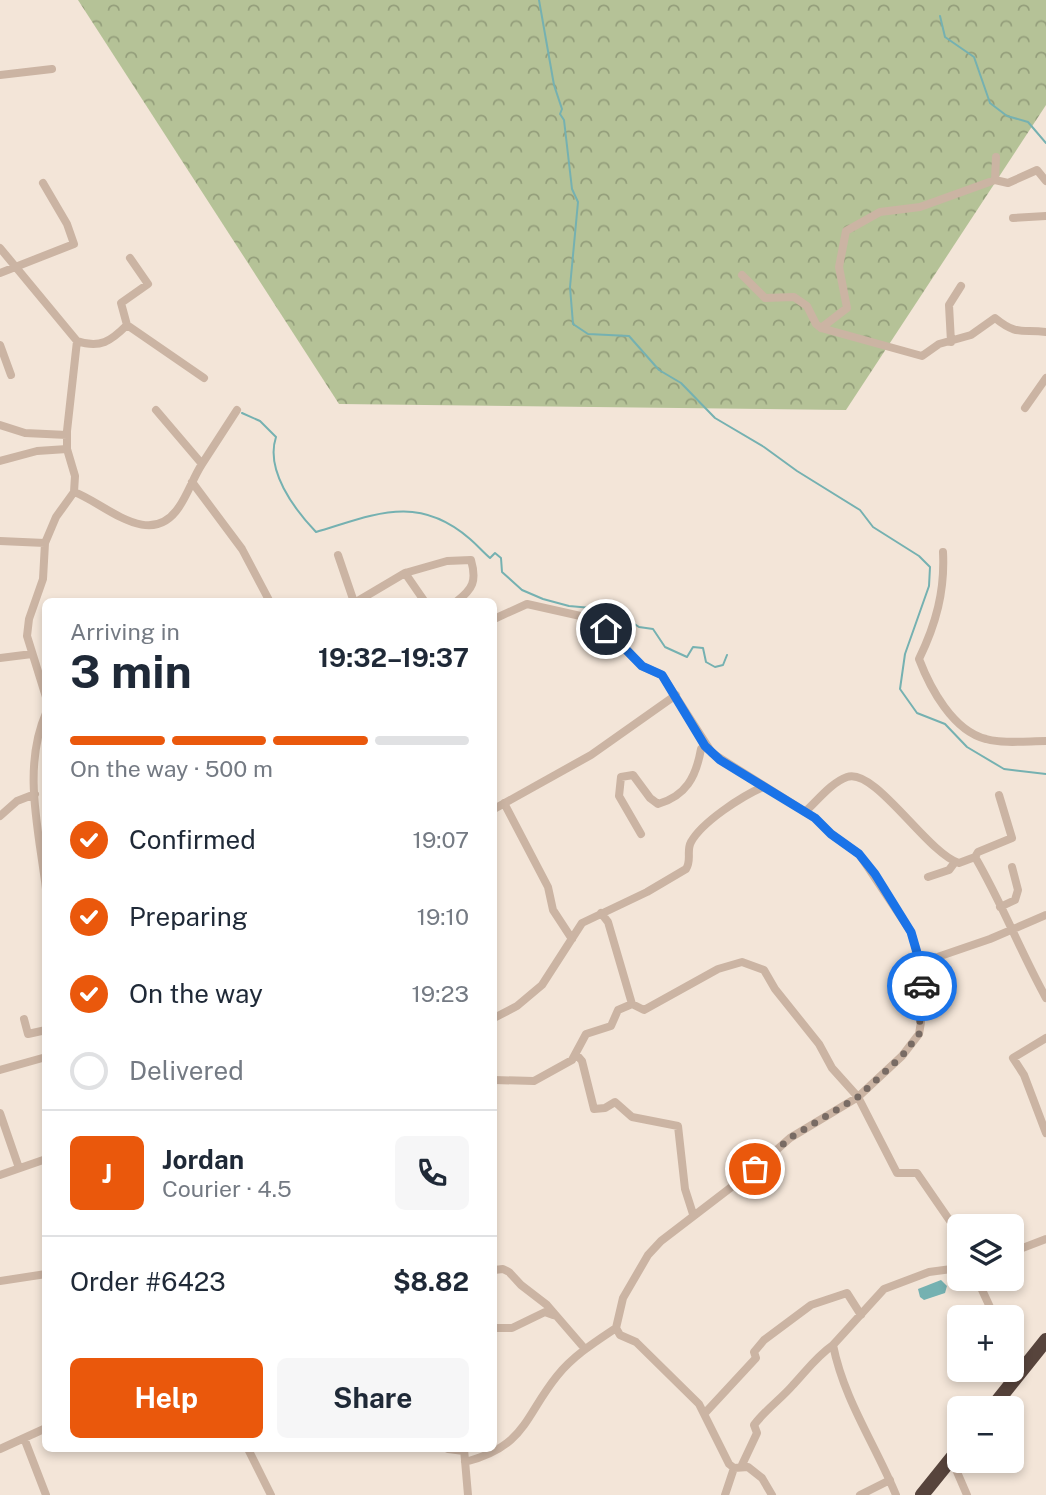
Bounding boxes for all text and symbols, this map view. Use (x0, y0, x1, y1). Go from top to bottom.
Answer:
pin (576, 599, 636, 659)
icon: home (587, 610, 625, 648)
text: Arriving in (70, 618, 180, 645)
text: 19:32–19:37 (318, 642, 469, 673)
text: 3 min (70, 644, 192, 698)
text: On the way · 500 m (70, 755, 273, 782)
icon: check (70, 821, 108, 859)
text: Confirmed (129, 824, 256, 855)
text: 19:07 (413, 826, 469, 853)
icon: check (70, 898, 108, 936)
text: Preparing (129, 901, 248, 932)
text: 19:10 (417, 903, 469, 930)
courier (887, 951, 957, 1021)
icon: car (903, 967, 941, 1005)
icon: check (70, 975, 108, 1013)
text: On the way (129, 978, 263, 1009)
text: 19:23 (411, 980, 469, 1007)
text: Delivered (129, 1055, 244, 1086)
button: phone (395, 1136, 469, 1210)
pin (725, 1139, 785, 1199)
text: Jordan (162, 1144, 244, 1175)
icon: bag (736, 1150, 774, 1188)
text: J (102, 1158, 112, 1189)
text: Courier · 4.5 (162, 1175, 292, 1202)
map controls (947, 1214, 1024, 1473)
button: layers (947, 1214, 1024, 1291)
text: Order #6423 (70, 1266, 226, 1297)
text: $8.82 (393, 1266, 469, 1297)
button: + (947, 1305, 1024, 1382)
button: Help (70, 1358, 263, 1438)
button: Share (277, 1358, 469, 1438)
button: − (947, 1396, 1024, 1473)

